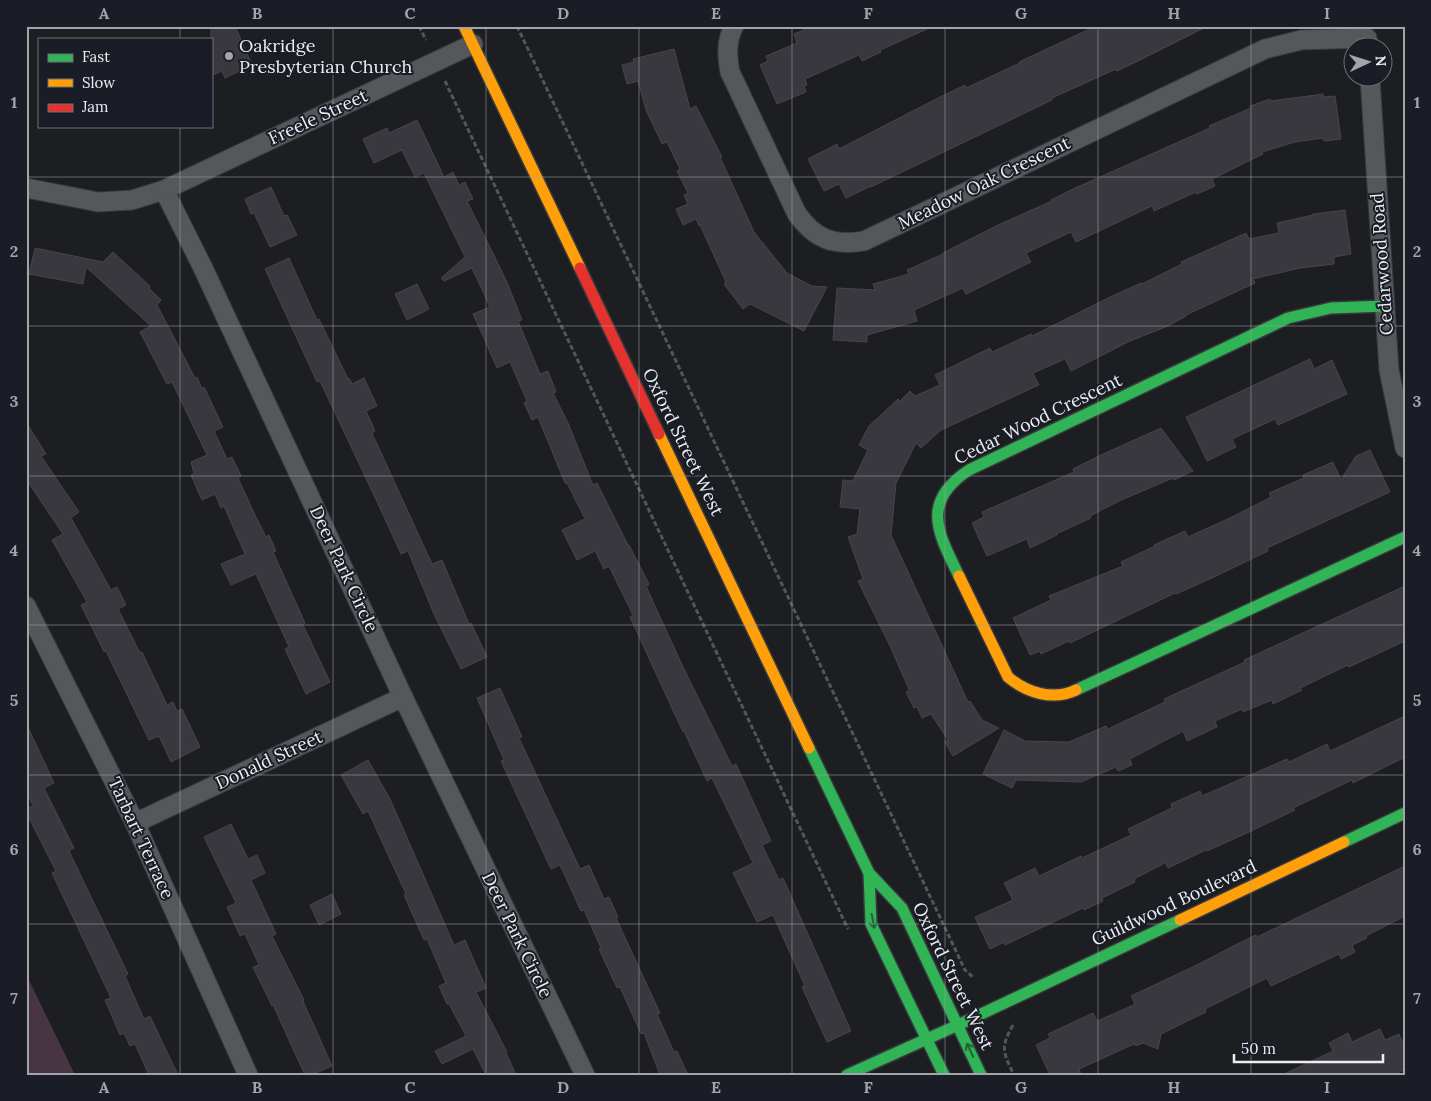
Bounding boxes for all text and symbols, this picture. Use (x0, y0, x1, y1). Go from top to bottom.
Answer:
text: A (99, 3, 110, 23)
text: B (252, 3, 263, 23)
text: C (404, 3, 416, 23)
text: D (557, 3, 569, 23)
text: E (711, 3, 721, 23)
text: F (863, 3, 873, 23)
text: G (1015, 3, 1027, 23)
text: H (1168, 3, 1181, 23)
text: I (1324, 3, 1330, 23)
place label: Oakridge Presbyterian Church (239, 34, 412, 78)
legend (38, 38, 212, 128)
north arrow (1344, 38, 1394, 88)
text: Fast (82, 47, 110, 66)
marker: Oakridge Presbyterian Church (223, 50, 235, 62)
text: N (1372, 55, 1390, 67)
text: Slow (82, 73, 115, 92)
street label: Freele Street (264, 83, 371, 150)
text: 1 (11, 92, 17, 112)
text: 1 (1414, 92, 1420, 112)
text: Jam (81, 97, 109, 116)
street label: Meadow Oak Crescent (894, 131, 1074, 234)
street label: Cedarwood Road (1365, 192, 1398, 336)
text: 2 (10, 241, 18, 261)
text: 2 (1413, 241, 1421, 261)
street label: Oxford Street West (638, 364, 729, 519)
street label: Cedar Wood Crescent (950, 368, 1125, 469)
text: 3 (10, 391, 19, 411)
text: 3 (1413, 391, 1422, 411)
street label: Deer Park Circle (305, 502, 384, 636)
text: 4 (10, 540, 19, 560)
text: 4 (1413, 540, 1422, 560)
text: 5 (10, 690, 19, 710)
text: 5 (1413, 690, 1422, 710)
street label: Donald Street (212, 725, 326, 794)
street label: Tarbart Terrace (103, 773, 180, 903)
text: 6 (9, 839, 19, 859)
text: 6 (1412, 839, 1422, 859)
street label: Guildwood Boulevard (1088, 854, 1260, 951)
street label: Deer Park Circle (477, 868, 558, 1002)
street label: Oxford Street West (908, 898, 999, 1053)
one-way arrow (868, 912, 878, 928)
text: 7 (10, 988, 18, 1008)
text: 7 (1413, 988, 1421, 1008)
scale bar (1234, 1031, 1382, 1063)
text: 50 m (1241, 1039, 1276, 1058)
one-way arrow (964, 1043, 974, 1058)
text: A (99, 1077, 110, 1097)
text: B (252, 1077, 263, 1097)
text: C (404, 1077, 416, 1097)
text: D (557, 1077, 569, 1097)
text: E (711, 1077, 721, 1097)
text: F (863, 1077, 873, 1097)
text: G (1015, 1077, 1027, 1097)
text: H (1168, 1077, 1181, 1097)
text: I (1324, 1077, 1330, 1097)

